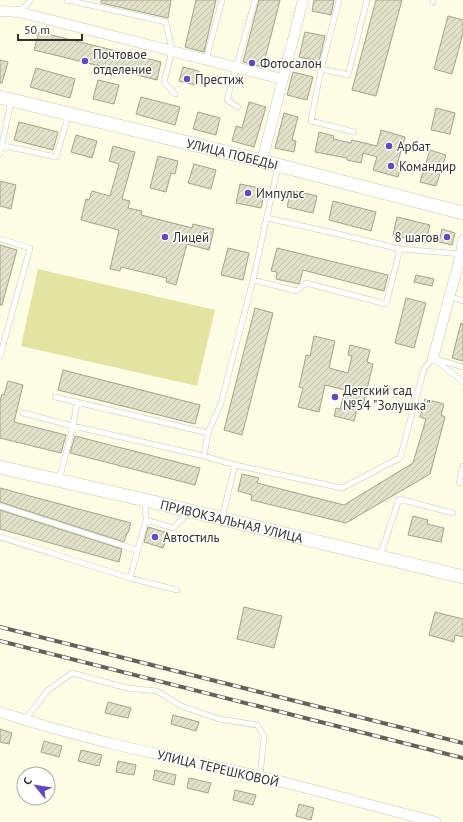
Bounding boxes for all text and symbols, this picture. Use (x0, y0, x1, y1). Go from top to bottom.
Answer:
scale bar (18, 16, 82, 42)
text: 50 m (24, 22, 50, 37)
place label: Почтовое отделение (93, 46, 152, 78)
place label: Фотосалон (260, 55, 322, 72)
marker: Почтовое отделение (80, 56, 90, 66)
marker: Фотосалон (247, 58, 257, 68)
place label: Престиж (195, 71, 244, 88)
marker: Престиж (182, 74, 192, 84)
street label: УЛИЦА ПОБЕДЫ (185, 135, 280, 174)
place label: Арбат (397, 138, 431, 155)
marker: Арбат (384, 141, 394, 151)
place label: Командир (399, 158, 456, 175)
marker: Командир (386, 161, 396, 171)
place label: Импульс (256, 185, 304, 202)
marker: Импульс (243, 188, 253, 198)
place label: Лицей (172, 229, 209, 246)
place label: 8 шагов (394, 229, 439, 246)
marker: Лицей (160, 232, 170, 242)
marker: 8 шагов (442, 232, 452, 242)
place label: Детский сад №54 "Золушка" (343, 382, 431, 414)
marker: Детский сад №54 "Золушка" (330, 392, 340, 402)
street label: ПРИВОКЗАЛЬНАЯ УЛИЦА (159, 496, 305, 547)
place label: Автостиль (163, 529, 220, 546)
marker: Автостиль (150, 532, 160, 542)
street label: УЛИЦА ТЕРЕШКОВОЙ (155, 746, 280, 791)
north arrow (16, 766, 56, 806)
text: С (20, 775, 35, 787)

